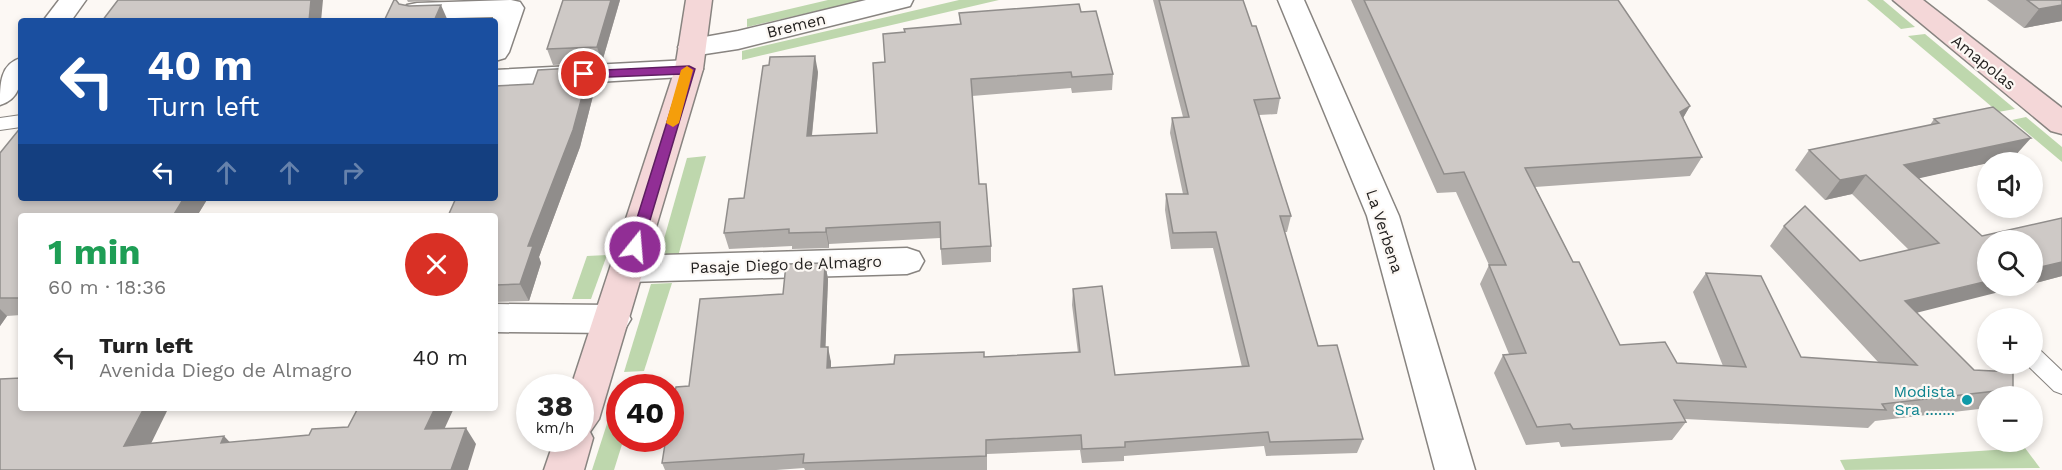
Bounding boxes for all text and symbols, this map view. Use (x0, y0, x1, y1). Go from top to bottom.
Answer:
street label: Bremen (765, 9, 828, 42)
street label: Amapolas (1948, 31, 2020, 94)
text: 40 m (147, 41, 253, 90)
icon: left (48, 42, 126, 120)
pin (558, 48, 609, 99)
icon: arrive (567, 57, 600, 90)
text: Turn left (147, 91, 259, 123)
map controls (1977, 152, 2043, 452)
button: sound (1977, 152, 2043, 218)
icon: left (147, 156, 180, 189)
icon: ahead (210, 156, 243, 189)
icon: ahead (273, 156, 306, 189)
icon: right (336, 156, 369, 189)
street label: La Verbena (1362, 187, 1407, 275)
position arrow (603, 215, 667, 279)
button: search (1977, 230, 2043, 296)
text: 1 min (48, 231, 140, 273)
button: close (405, 233, 468, 296)
street label: Pasaje Diego de Almagro (690, 252, 882, 277)
text: 60 m · 18:36 (48, 275, 166, 299)
button: + (1977, 308, 2043, 374)
text: Turn left (99, 333, 193, 358)
icon: left (48, 341, 81, 374)
text: 40 m (412, 345, 468, 370)
text: Avenida Diego de Almagro (99, 358, 352, 382)
speed limit sign: 40 (606, 374, 684, 452)
place label: Modista Sra ....... (1893, 382, 1955, 419)
button: − (1977, 386, 2043, 452)
text: 38 (537, 388, 573, 423)
marker: Modista Sra ....... (1960, 393, 1974, 407)
text: km/h (536, 419, 574, 437)

